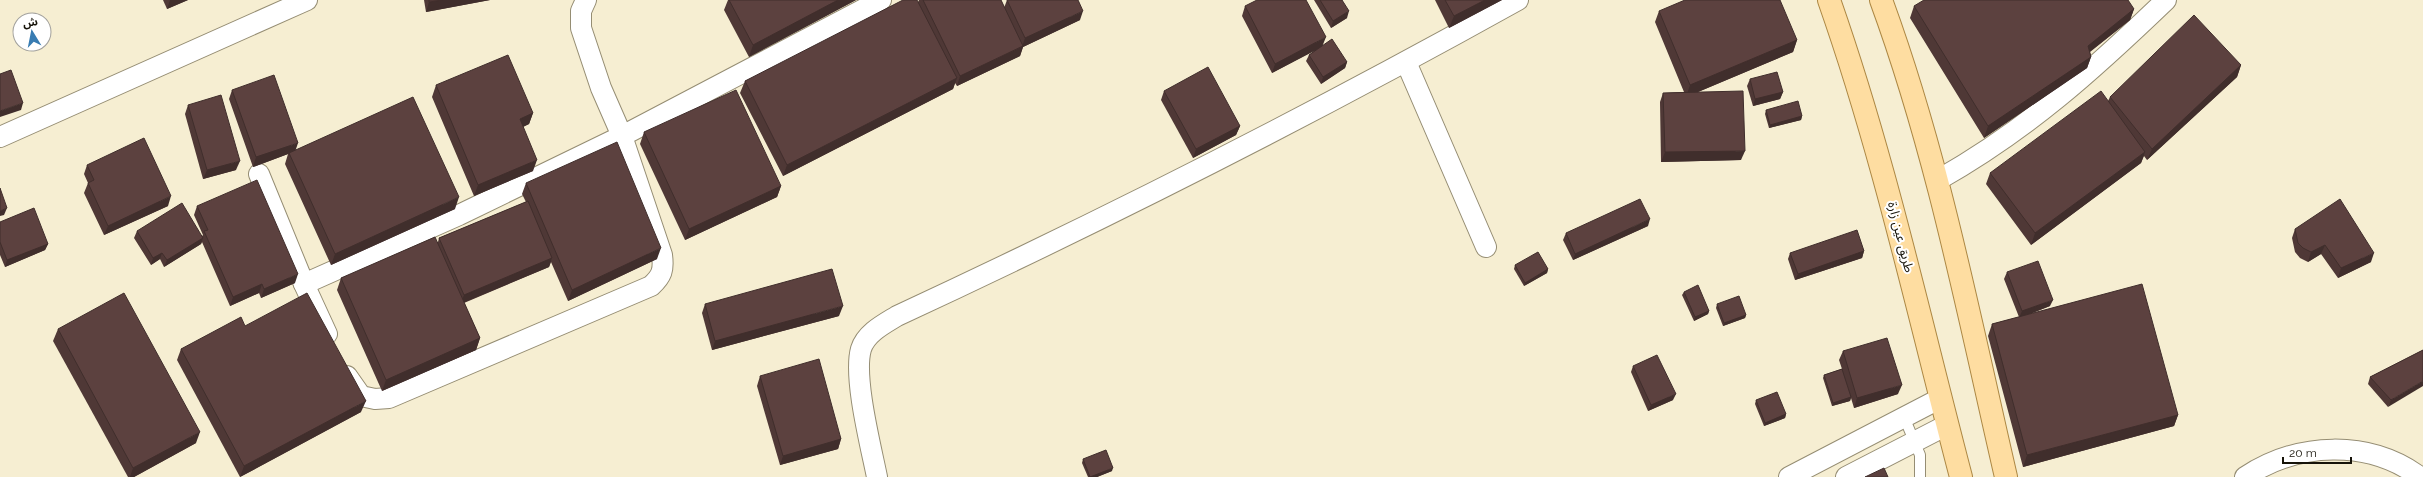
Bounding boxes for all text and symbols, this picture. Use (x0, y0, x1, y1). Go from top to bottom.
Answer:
north arrow (12, 12, 52, 52)
text: ش (22, 15, 39, 30)
street label: طريق عين زارة (1884, 200, 1917, 274)
scale bar (2283, 439, 2351, 465)
text: 20 m (2289, 446, 2317, 460)

